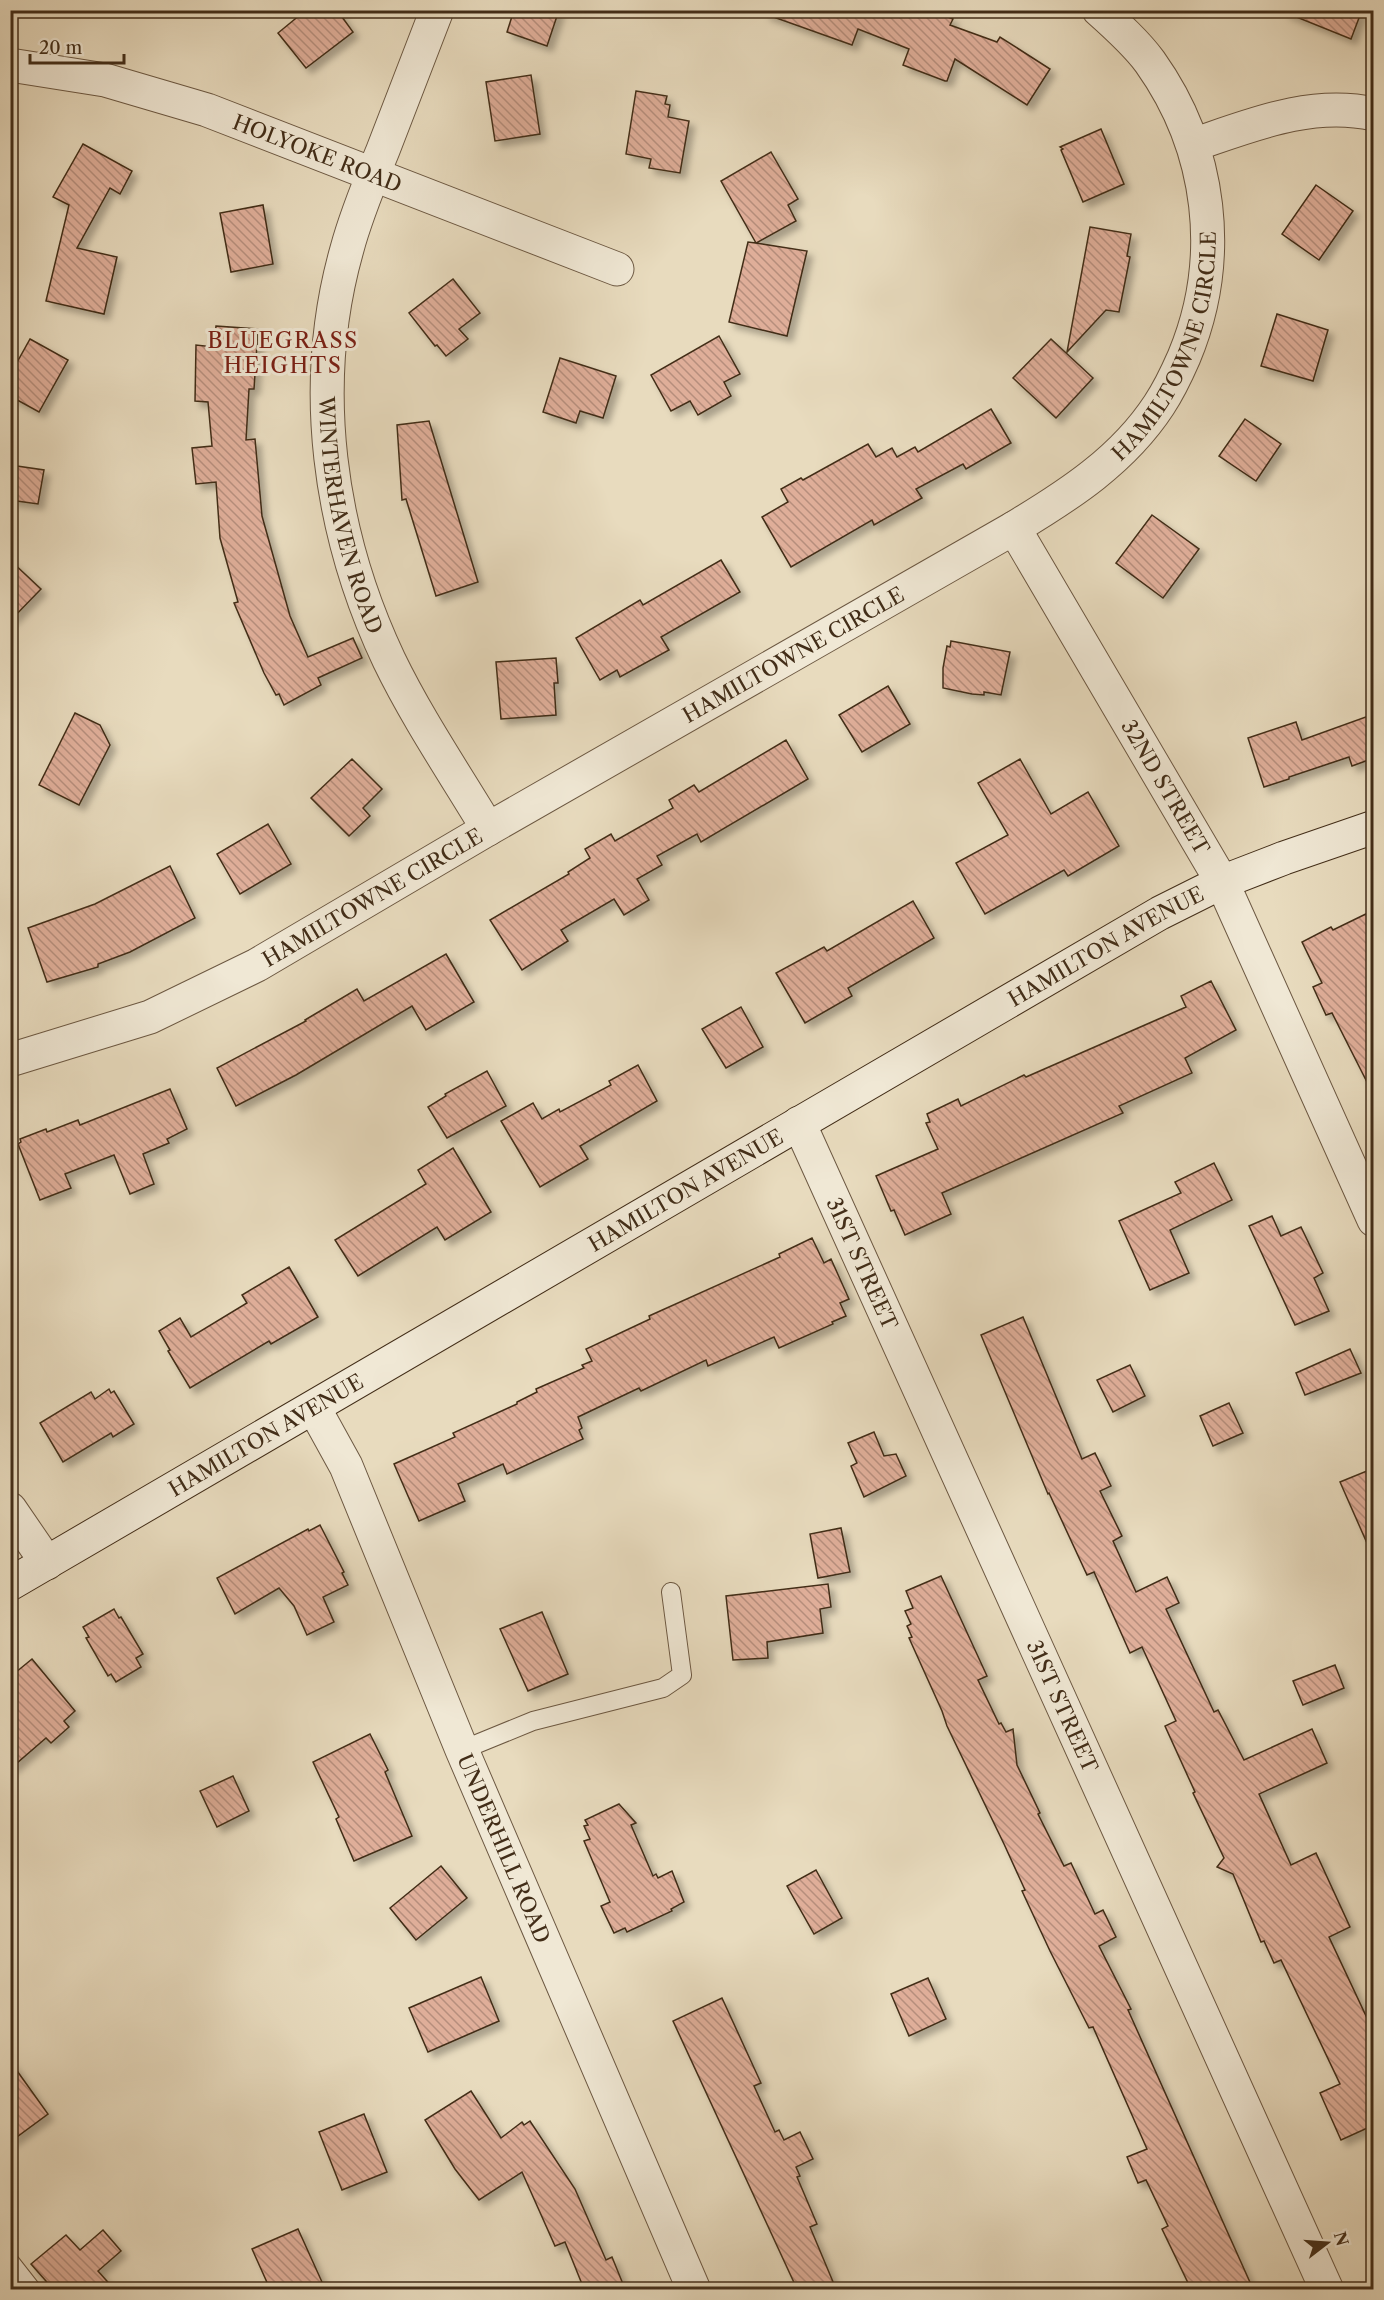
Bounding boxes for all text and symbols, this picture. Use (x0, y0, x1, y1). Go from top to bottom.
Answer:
scale bar (30, 27, 124, 65)
text: 20 m (39, 37, 83, 59)
street label: HOLYOKE ROAD (229, 109, 406, 197)
street label: HAMILTOWNE CIRCLE (1106, 231, 1220, 466)
district label: BLUEGRASS HEIGHTS (207, 327, 359, 379)
street label: WINTERHAVEN ROAD (315, 395, 388, 637)
street label: HAMILTOWNE CIRCLE (678, 581, 908, 728)
street label: 32ND STREET (1117, 715, 1215, 859)
street label: HAMILTOWNE CIRCLE (258, 823, 487, 972)
street label: HAMILTON AVENUE (1003, 881, 1208, 1011)
street label: HAMILTON AVENUE (584, 1123, 787, 1256)
street label: 31ST STREET (822, 1193, 903, 1333)
street label: HAMILTON AVENUE (164, 1368, 367, 1501)
street label: 31ST STREET (1022, 1636, 1104, 1776)
street label: UNDERHILL ROAD (453, 1750, 556, 1947)
north arrow (1297, 2213, 1357, 2273)
text: N (1330, 2229, 1353, 2248)

